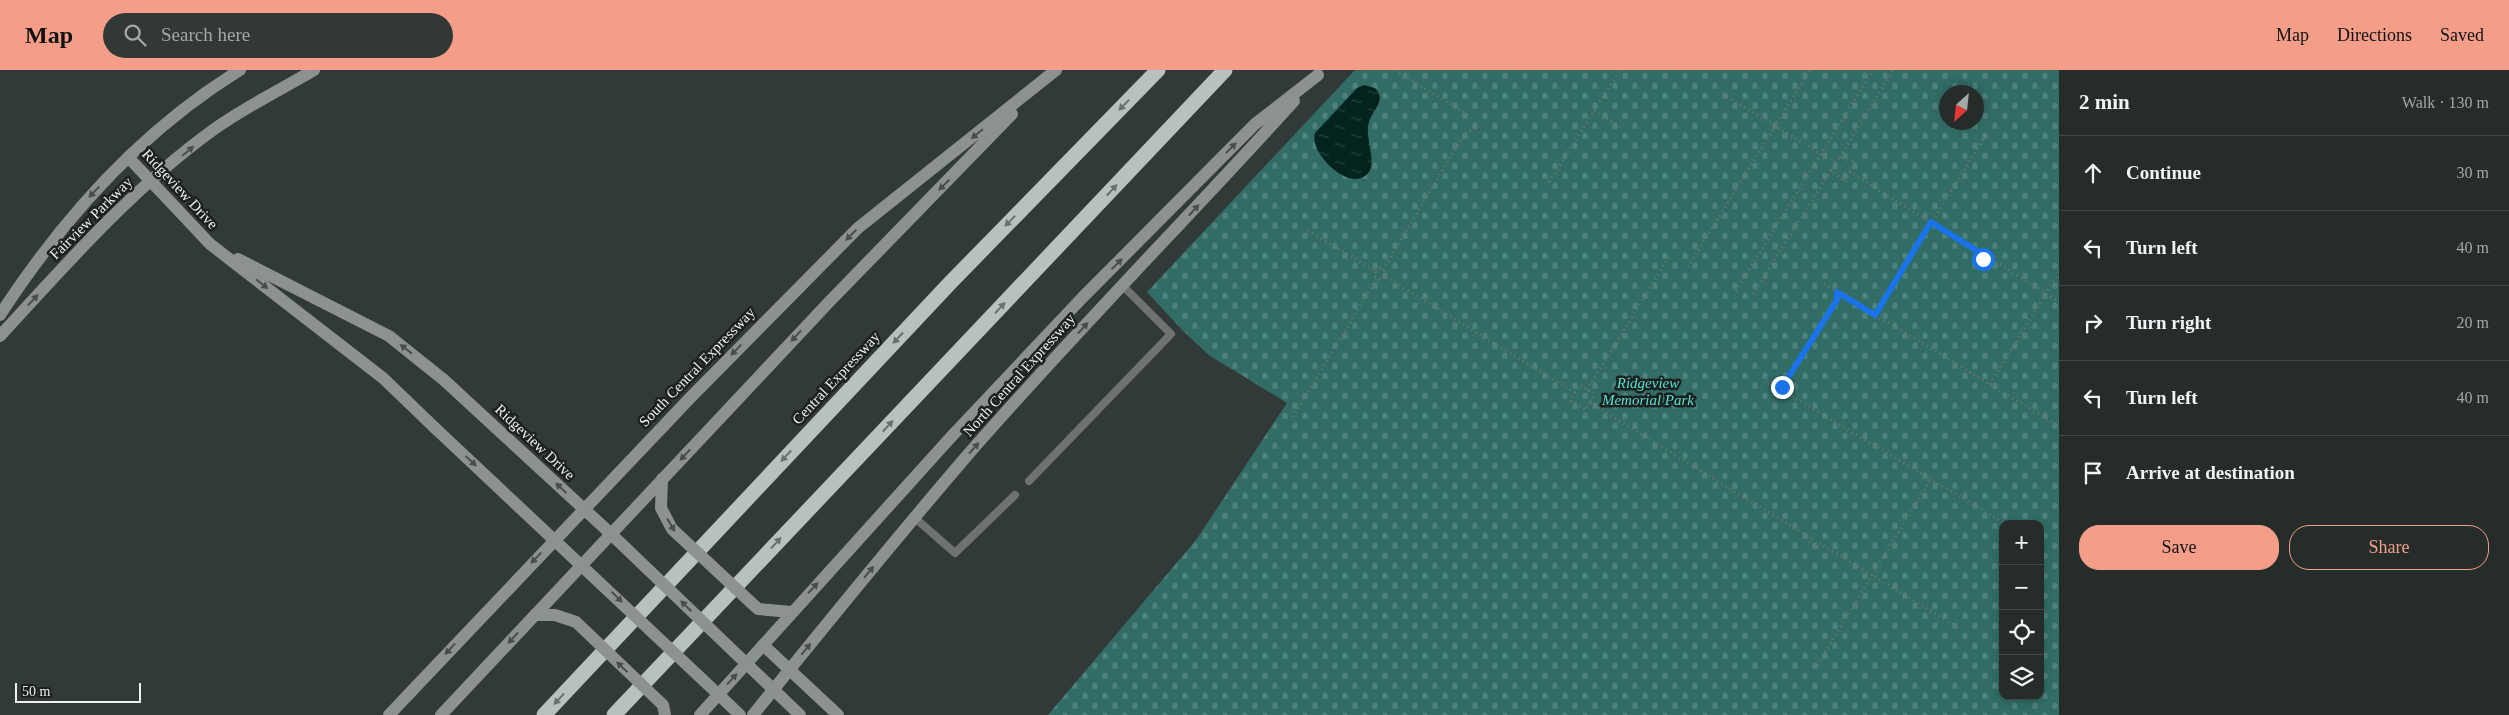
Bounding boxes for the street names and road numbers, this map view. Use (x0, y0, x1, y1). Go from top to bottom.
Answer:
street label: Ridgeview Drive (139, 146, 221, 232)
street label: Fairview Parkway (47, 173, 136, 262)
street label: South Central Expressway (636, 304, 758, 430)
street label: North Central Expressway (960, 310, 1079, 439)
street label: Central Expressway (789, 328, 883, 427)
street label: Ridgeview Drive (492, 401, 578, 483)

